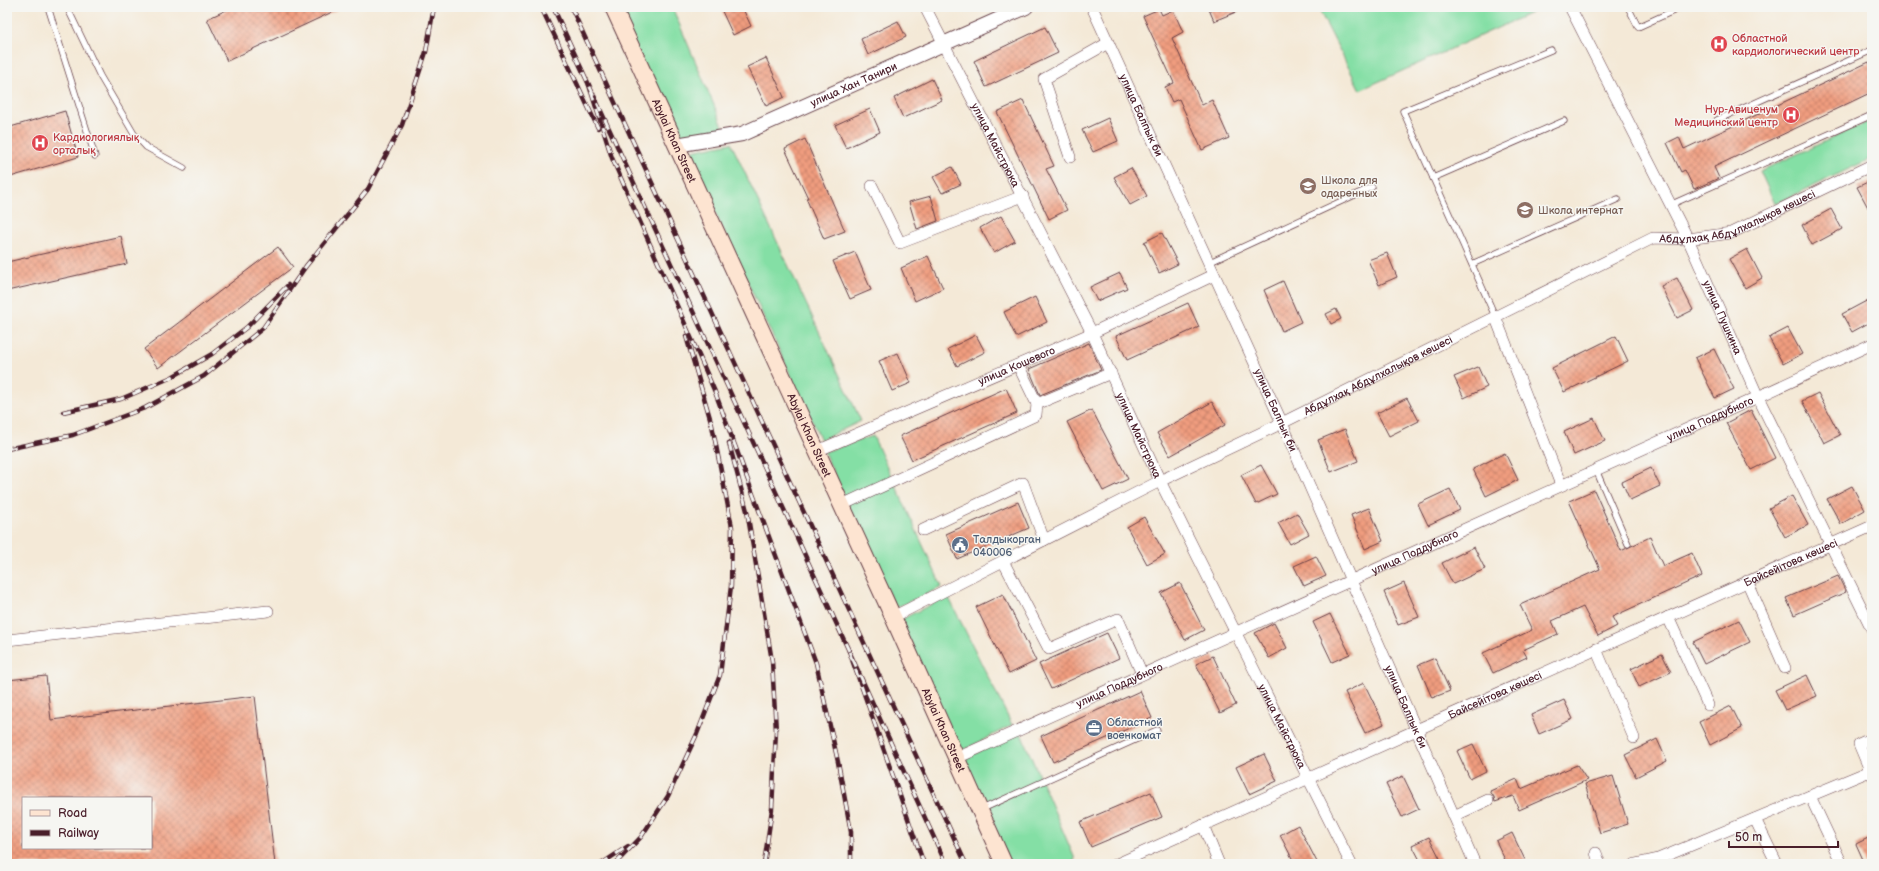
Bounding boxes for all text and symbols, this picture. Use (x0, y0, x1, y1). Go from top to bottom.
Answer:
place label: Областной кардиологический центр (1732, 32, 1860, 58)
hospital icon: Областной кардиологический центр (1709, 34, 1729, 54)
street label: улица Хан Танири (808, 60, 899, 110)
street label: улица Балпык би (1117, 72, 1165, 159)
street label: Abylai Khan Street (649, 97, 699, 185)
street label: улица Майстрюка (968, 101, 1022, 190)
place label: Нур-Авиценум Медицинский центр (1674, 103, 1779, 129)
hospital icon: Нур-Авиценум Медицинский центр (1781, 105, 1801, 125)
place label: Кардиологиялық орталық (53, 131, 140, 157)
hospital icon: Кардиологиялық орталық (30, 133, 50, 153)
place label: Школа для одаренных (1321, 174, 1378, 200)
school or university icon: Школа для одаренных (1298, 176, 1318, 196)
street label: Абдұлхақ Абдұлхалықов көшесі (1658, 187, 1817, 246)
school or university icon: Школа интернат (1515, 200, 1535, 220)
place label: Школа интернат (1538, 204, 1623, 217)
street label: улица Пушкина (1700, 278, 1745, 357)
street label: Абдұлхақ Абдұлхалықов көшесі (1301, 333, 1455, 419)
street label: улица Кошевого (976, 344, 1057, 388)
street label: улица Балпык би (1251, 367, 1300, 454)
street label: Abylai Khan Street (784, 391, 834, 480)
street label: улица Майстрюка (1113, 391, 1164, 481)
street label: улица Поддубного (1665, 394, 1756, 444)
street label: улица Поддубного (1370, 527, 1460, 577)
place label: Талдыкорган 040006 (973, 533, 1041, 559)
public building icon: Талдыкорган 040006 (950, 535, 970, 555)
street label: Байсейітова көшесі (1742, 536, 1840, 590)
street label: улица Поддубного (1074, 660, 1165, 710)
street label: улица Балпык би (1382, 663, 1430, 750)
street label: Байсейітова көшесі (1446, 669, 1544, 722)
street label: улица Майстрюка (1255, 682, 1308, 771)
street label: Abylai Khan Street (919, 686, 968, 775)
place label: Областной военкомат (1107, 716, 1162, 742)
office icon: Областной военкомат (1084, 718, 1104, 738)
legend (22, 797, 152, 849)
text: Road (58, 806, 87, 821)
scale bar (1729, 823, 1838, 849)
text: Railway (58, 826, 100, 841)
text: 50 m (1735, 830, 1762, 845)

